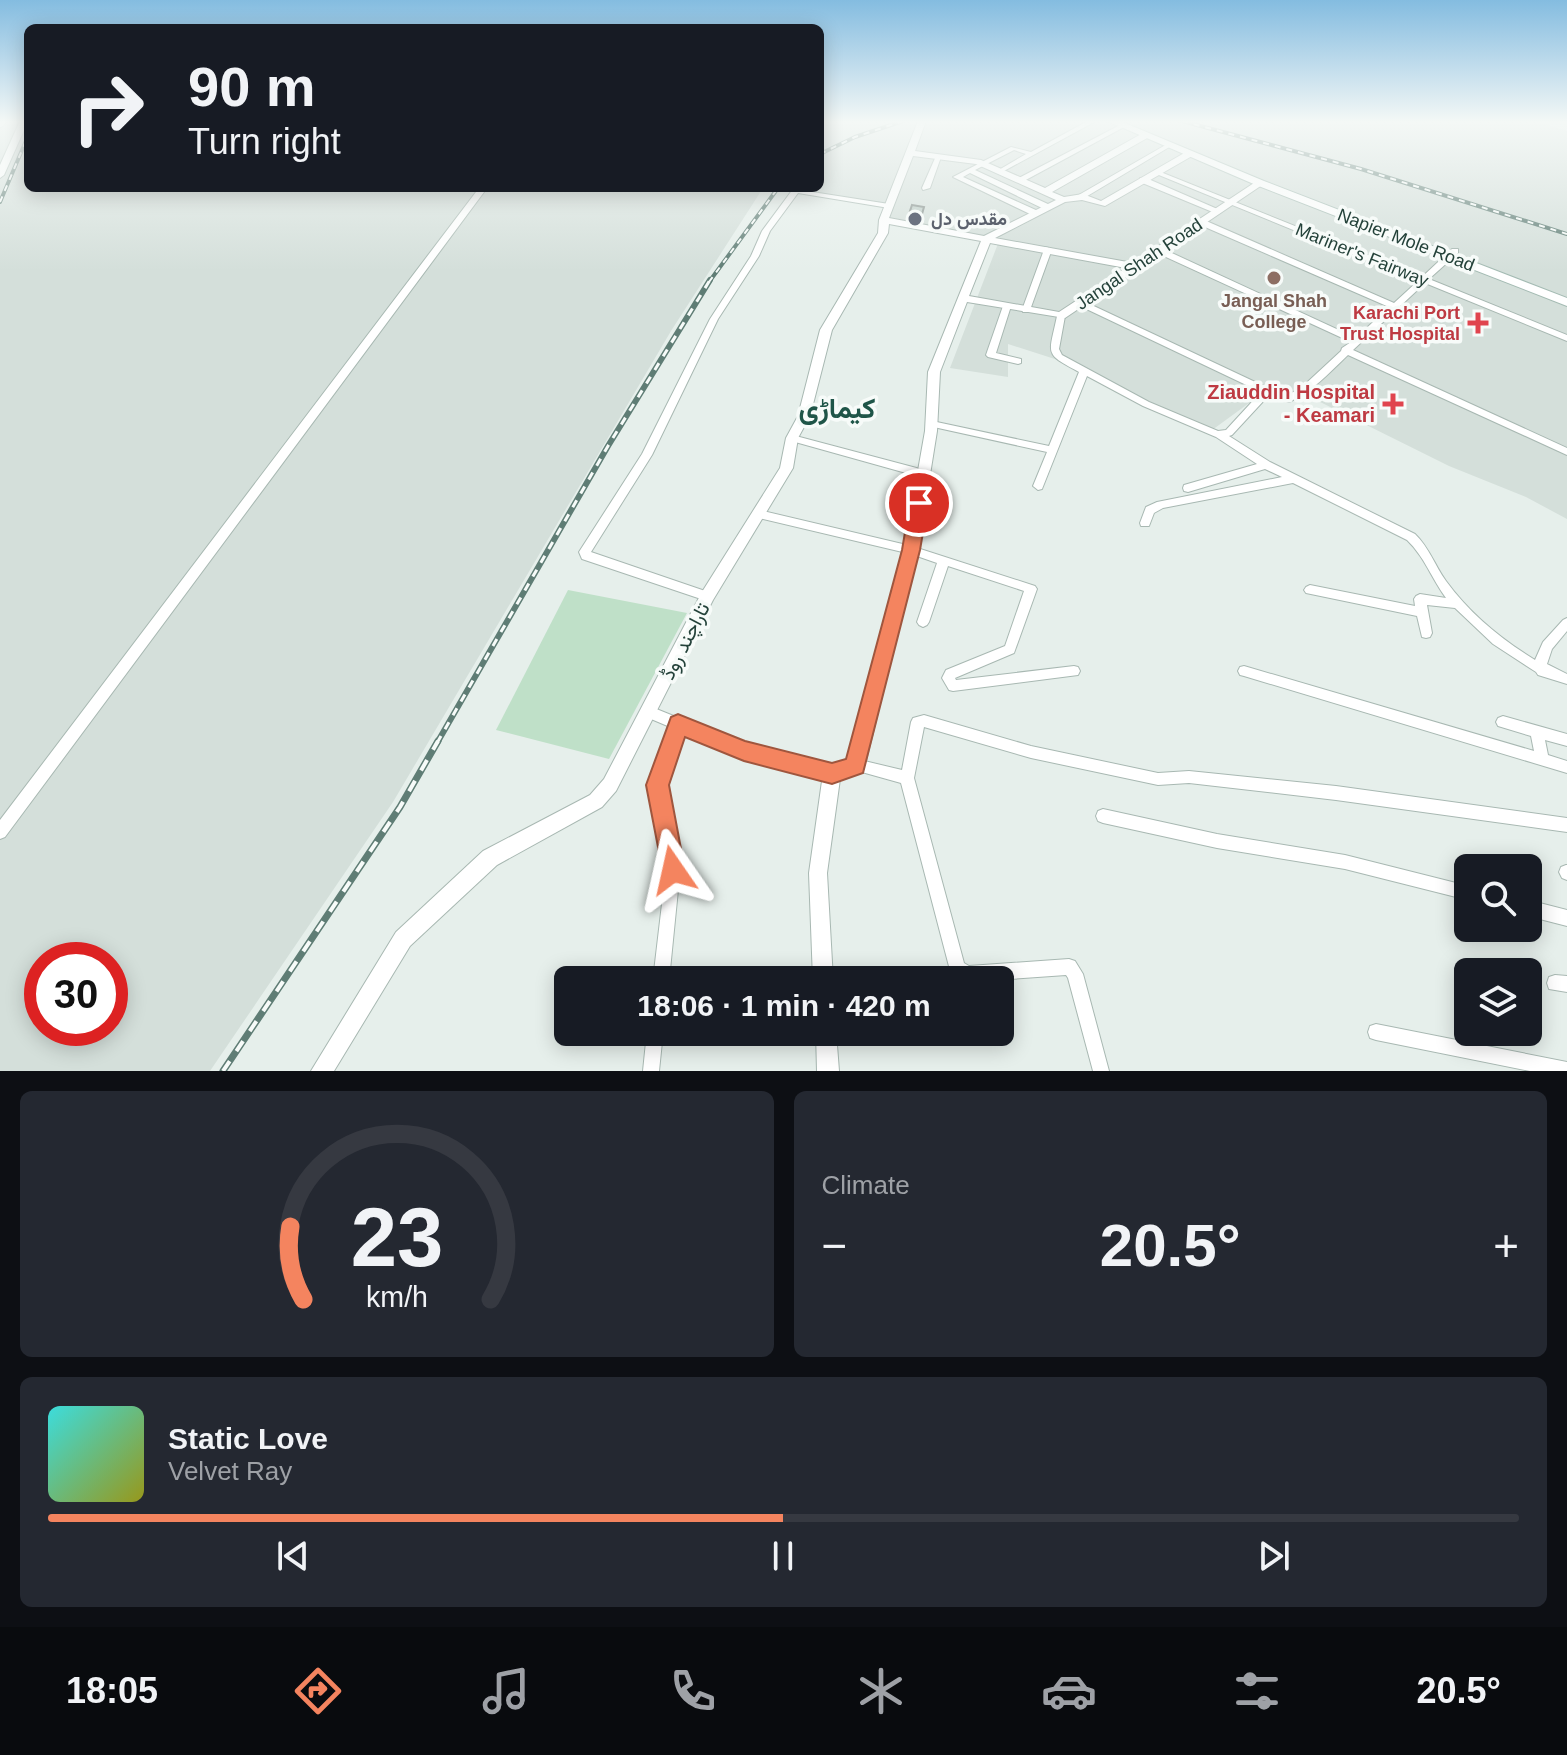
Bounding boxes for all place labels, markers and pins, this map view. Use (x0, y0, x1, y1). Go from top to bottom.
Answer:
place label: مقدس دل (931, 209, 1007, 230)
marker: مقدس دل (906, 210, 924, 228)
marker: Jangal Shah College (1265, 269, 1283, 287)
place label: Jangal Shah College (1221, 291, 1327, 332)
place label: Karachi Port Trust Hospital (1340, 303, 1460, 344)
marker: Karachi Port Trust Hospital (1467, 312, 1489, 334)
place label: Ziauddin Hospital - Keamari (1207, 381, 1375, 426)
marker: Ziauddin Hospital - Keamari (1382, 393, 1404, 415)
pin (885, 469, 953, 537)

